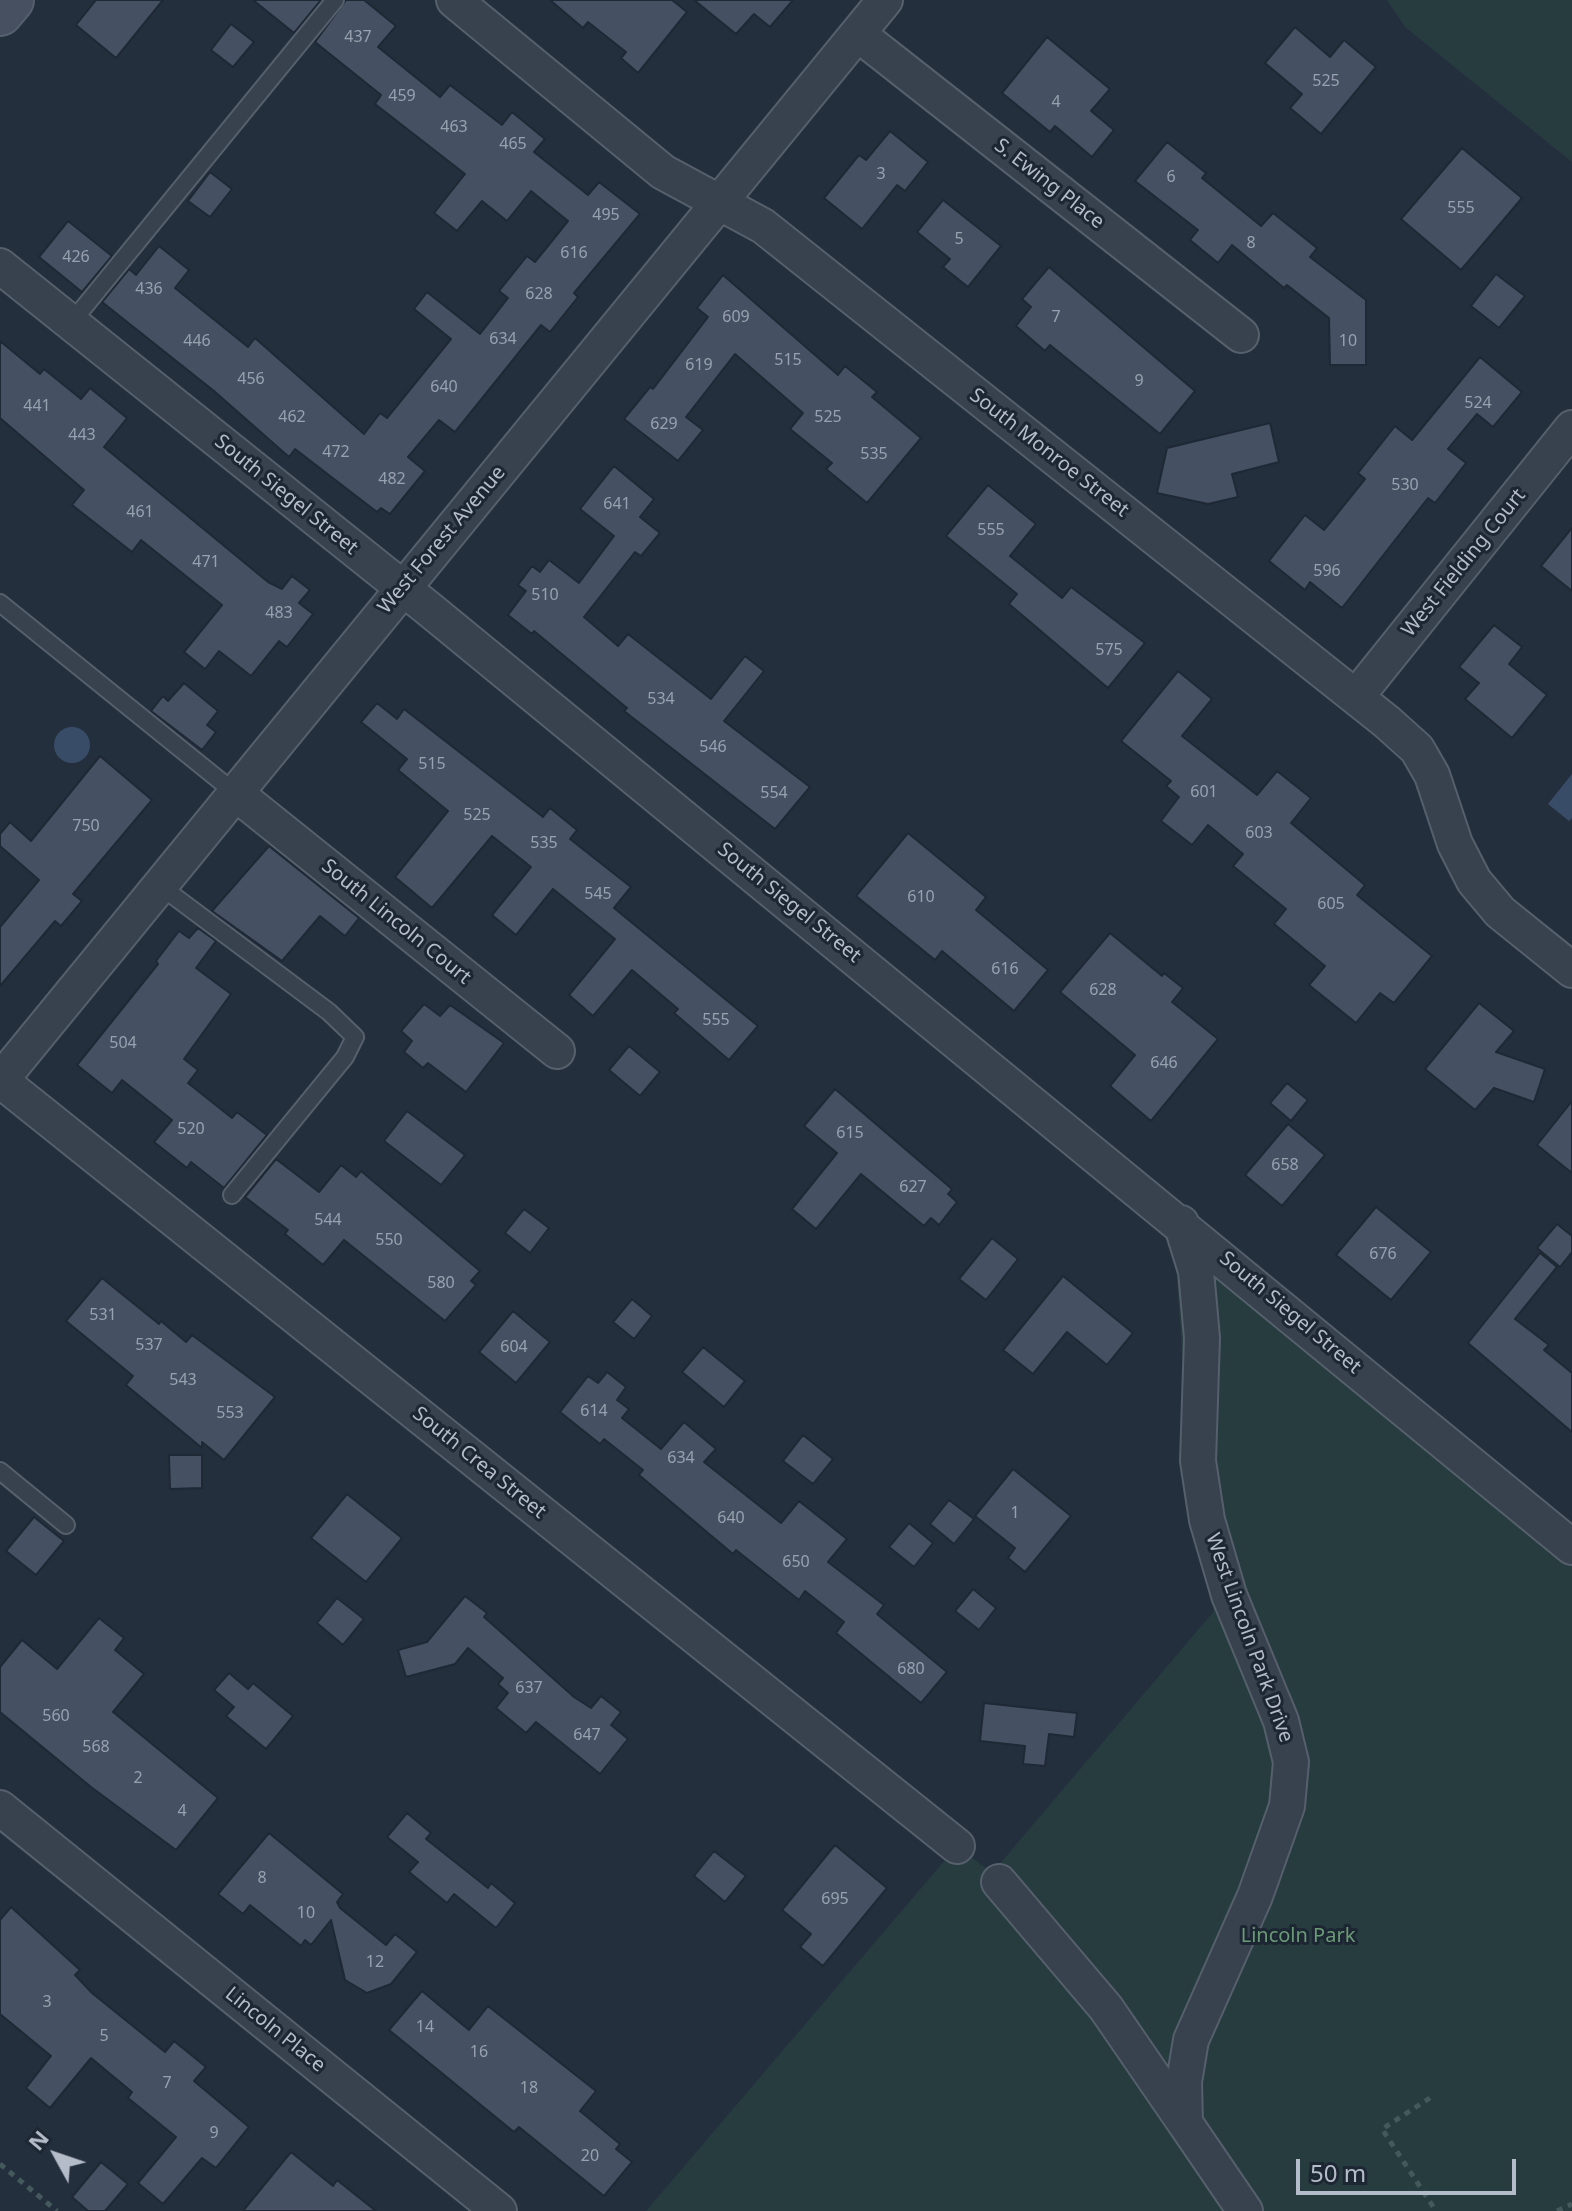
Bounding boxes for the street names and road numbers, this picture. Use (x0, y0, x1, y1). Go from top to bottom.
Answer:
street label: S. Ewing Place (989, 134, 1109, 234)
street label: South Monroe Street (965, 383, 1133, 523)
street label: South Siegel Street (210, 430, 362, 560)
street label: West Forest Avenue (373, 461, 511, 619)
street label: West Fielding Court (1397, 484, 1531, 642)
street label: South Siegel Street (713, 838, 865, 968)
street label: South Lincoln Court (316, 854, 476, 990)
street label: South Siegel Street (1214, 1247, 1366, 1379)
street label: South Crea Street (408, 1402, 550, 1524)
street label: West Lincoln Park Drive (1200, 1530, 1298, 1746)
street label: Lincoln Place (220, 1982, 330, 2078)

